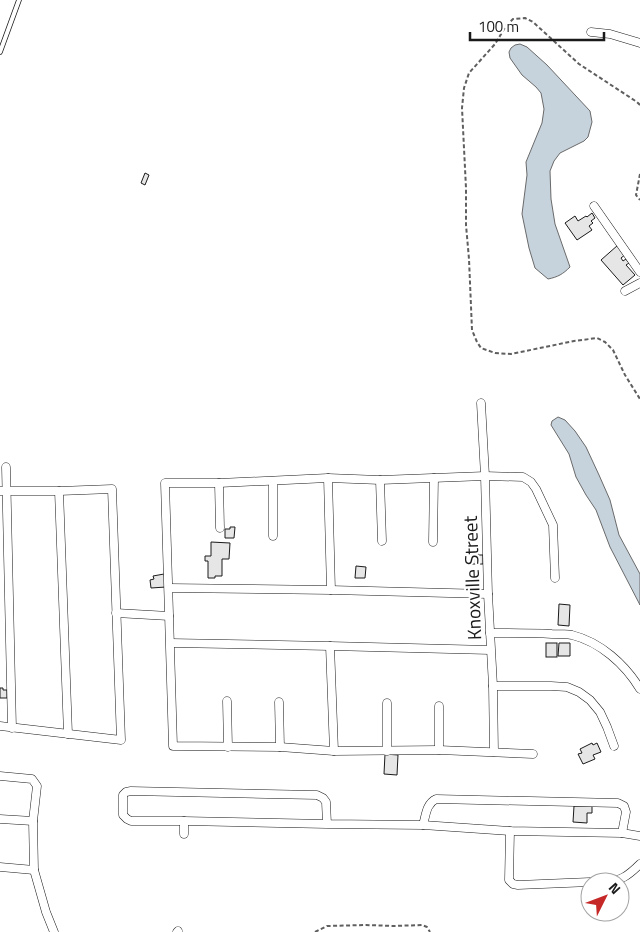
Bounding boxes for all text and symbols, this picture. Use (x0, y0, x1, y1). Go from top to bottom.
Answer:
scale bar (470, 10, 604, 42)
text: 100 m (478, 15, 519, 38)
street label: Knoxville Street (455, 515, 488, 641)
north arrow (580, 872, 630, 922)
text: N (604, 877, 626, 899)

